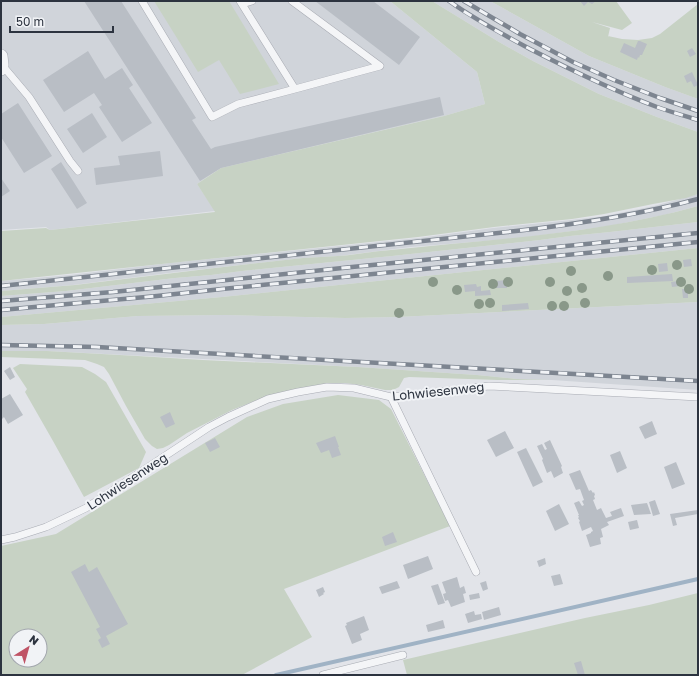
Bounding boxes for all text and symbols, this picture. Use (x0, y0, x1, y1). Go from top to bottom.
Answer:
scale bar (10, 8, 113, 34)
text: 50 m (16, 14, 44, 29)
street label: Lohwiesenweg (391, 378, 485, 404)
street label: Lohwiesenweg (84, 449, 170, 513)
north arrow (8, 628, 48, 668)
text: N (27, 632, 42, 647)

